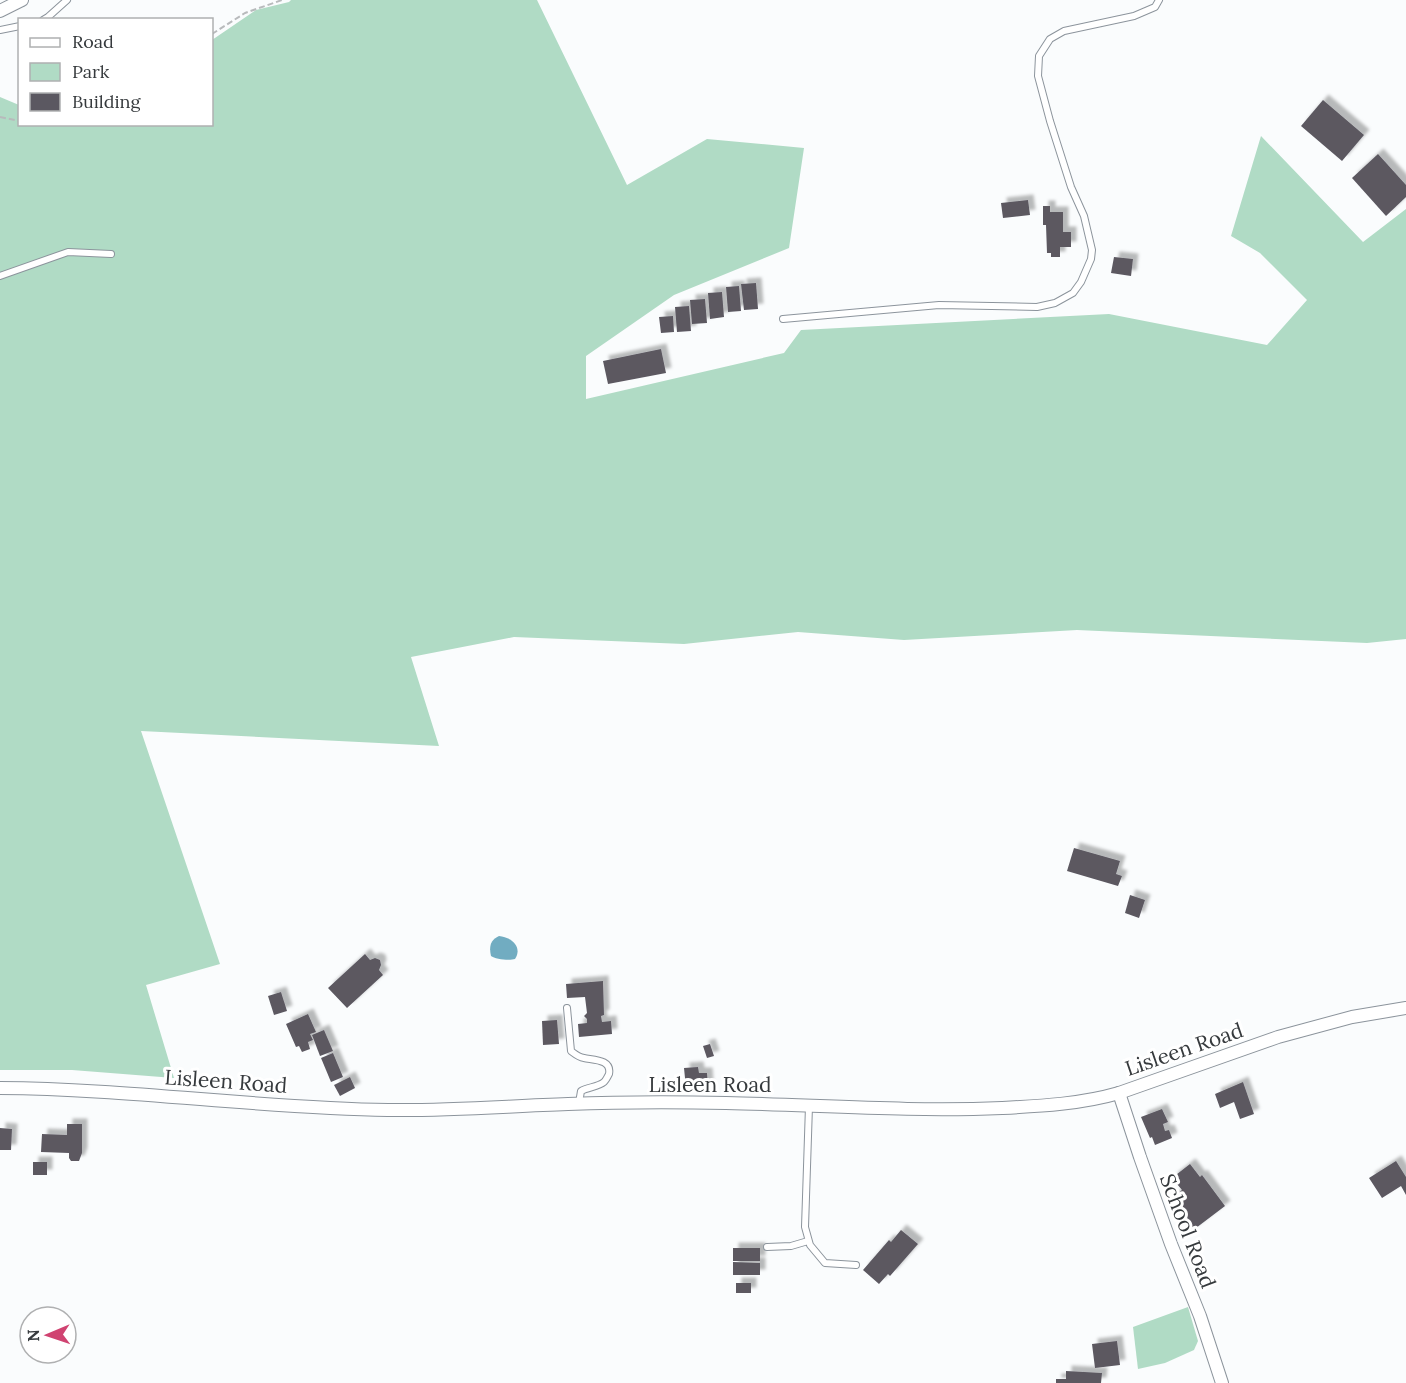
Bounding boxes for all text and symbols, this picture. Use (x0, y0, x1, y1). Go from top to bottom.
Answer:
legend (18, 18, 213, 126)
text: Road (72, 30, 114, 53)
text: Park (72, 60, 110, 83)
text: Building (72, 90, 142, 113)
street label: Lisleen Road (1121, 1016, 1247, 1082)
street label: Lisleen Road (164, 1063, 288, 1099)
street label: Lisleen Road (648, 1071, 772, 1098)
street label: School Road (1154, 1170, 1222, 1292)
north arrow (18, 1305, 78, 1365)
text: N (23, 1329, 43, 1342)

